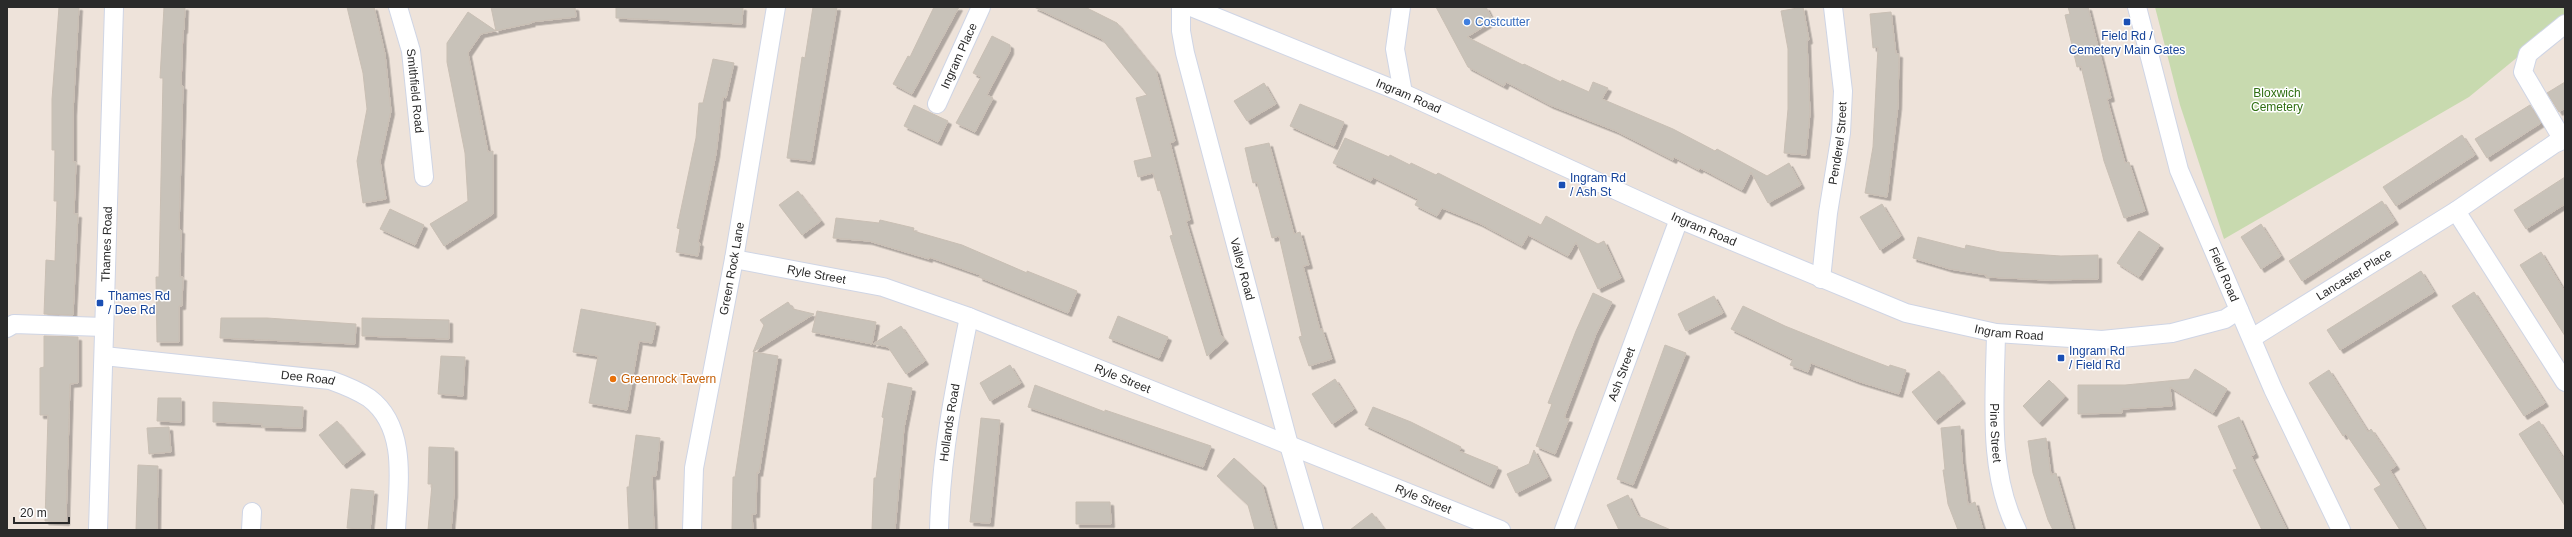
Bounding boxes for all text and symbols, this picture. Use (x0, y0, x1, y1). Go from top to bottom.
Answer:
place label: Costcutter (1475, 15, 1530, 29)
marker: Costcutter (1462, 17, 1472, 27)
marker: Field Rd / Cemetery Main Gates (2122, 17, 2132, 27)
street label: Ingram Place (938, 20, 980, 91)
place label: Field Rd / Cemetery Main Gates (2069, 29, 2185, 57)
street label: Smithfield Road (404, 48, 426, 134)
street label: Ingram Road (1374, 76, 1443, 116)
park label: Bloxwich Cemetery (2251, 86, 2303, 114)
street label: Penderel Street (1826, 101, 1850, 186)
place label: Ingram Rd / Ash St (1570, 171, 1626, 199)
marker: Ingram Rd / Ash St (1557, 180, 1567, 190)
street label: Thames Road (99, 206, 115, 282)
street label: Ingram Road (1669, 209, 1739, 249)
street label: Green Rock Lane (716, 221, 747, 316)
street label: Valley Road (1227, 236, 1257, 302)
street label: Field Road (2206, 245, 2242, 304)
street label: Lancaster Place (2314, 246, 2394, 303)
street label: Ryle Street (786, 262, 848, 287)
place label: Thames Rd / Dee Rd (108, 289, 170, 317)
marker: Thames Rd / Dee Rd (95, 298, 105, 308)
street label: Ingram Road (1973, 321, 2044, 343)
place label: Ingram Rd / Field Rd (2069, 344, 2125, 372)
street label: Ash Street (1605, 345, 1638, 403)
marker: Ingram Rd / Field Rd (2056, 353, 2066, 363)
street label: Ryle Street (1092, 361, 1153, 396)
street label: Dee Road (280, 368, 337, 388)
place label: Greenrock Tavern (621, 372, 716, 386)
marker: Greenrock Tavern (608, 374, 618, 384)
street label: Hollands Road (937, 383, 963, 462)
street label: Pine Street (1987, 403, 2004, 464)
street label: Ryle Street (1393, 481, 1454, 517)
scale bar (14, 499, 69, 525)
text: 20 m (20, 506, 47, 520)

